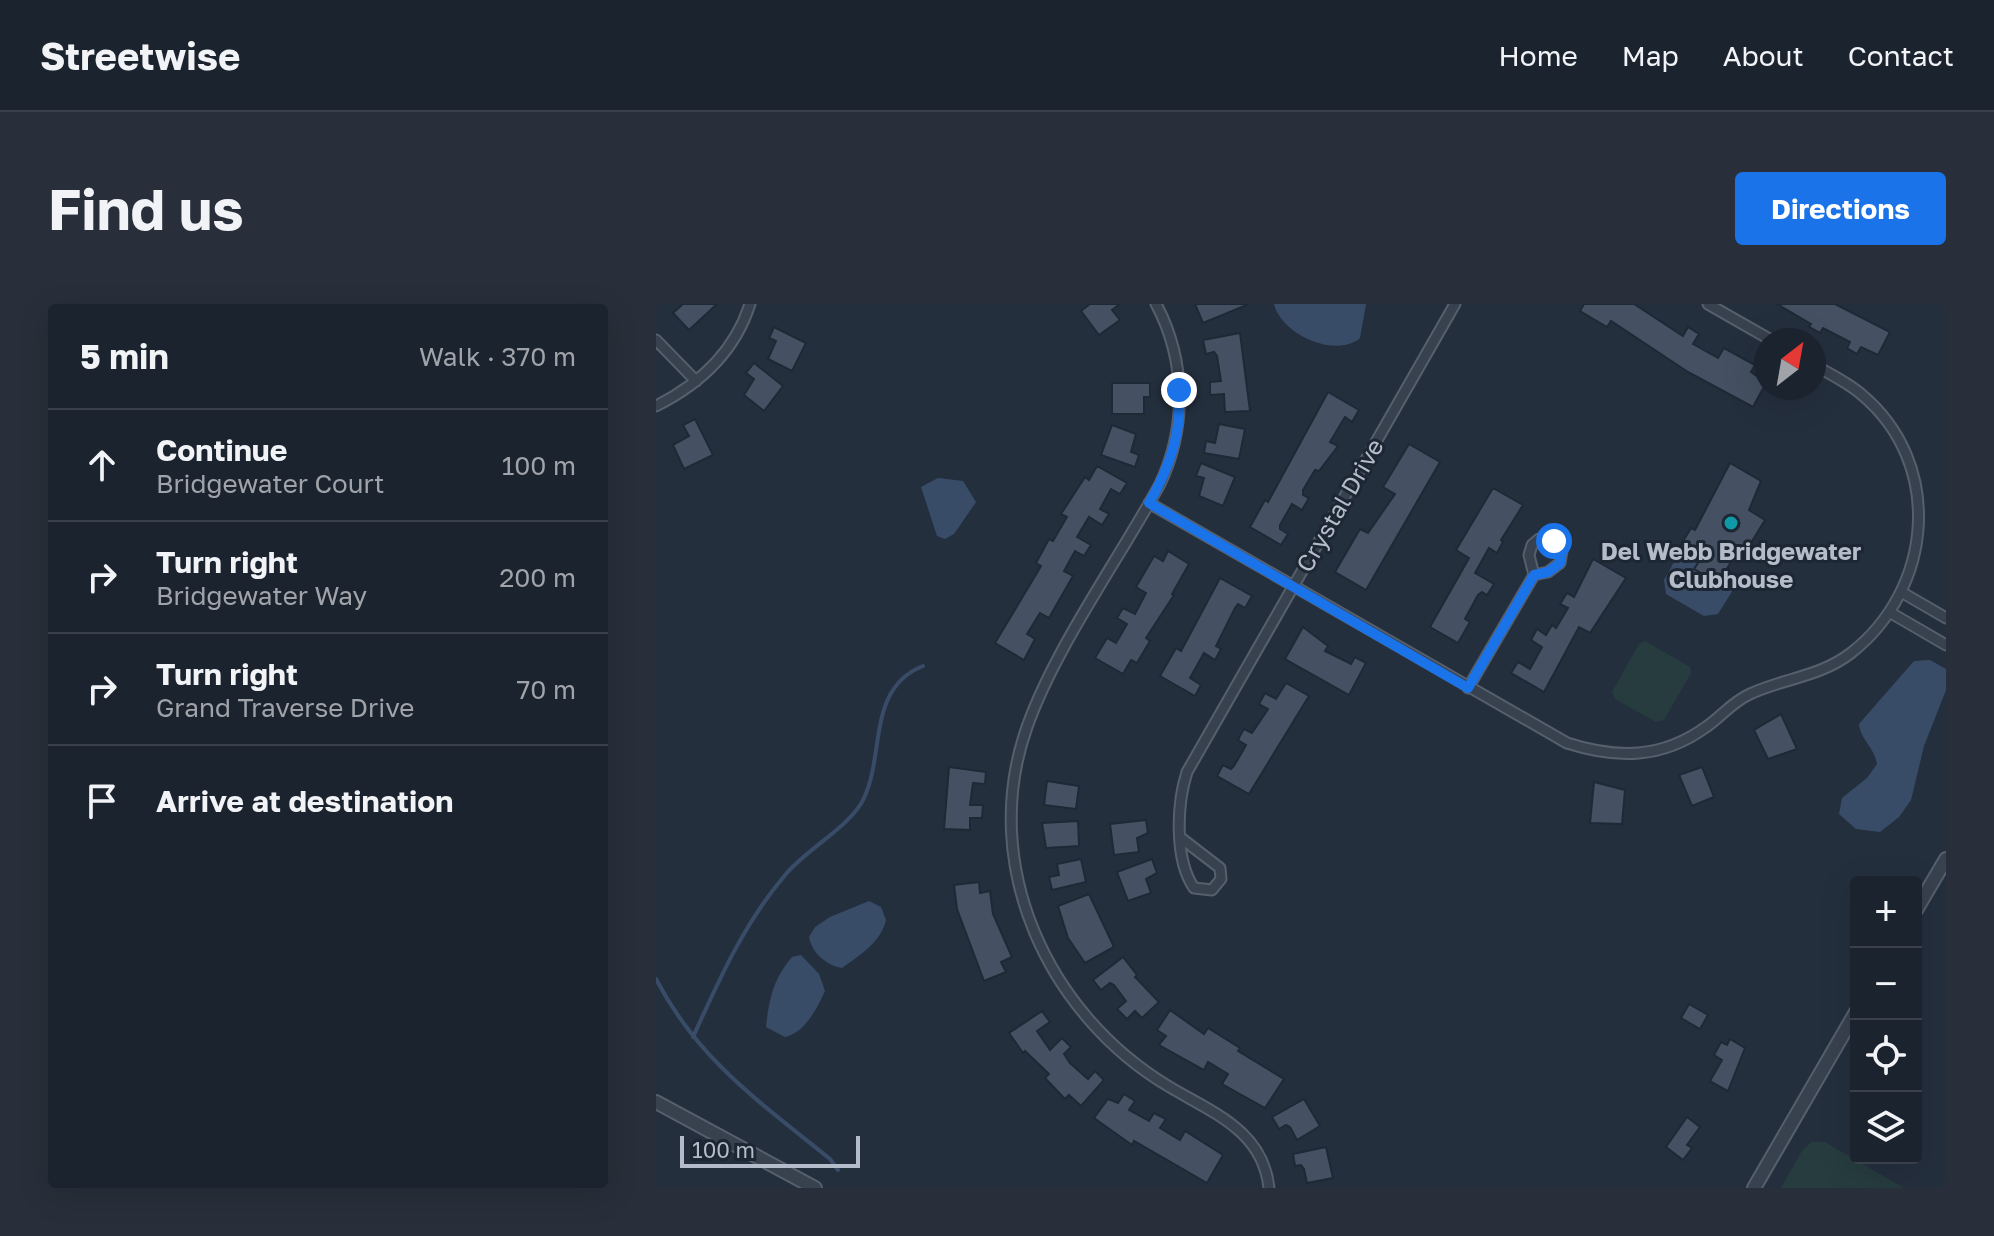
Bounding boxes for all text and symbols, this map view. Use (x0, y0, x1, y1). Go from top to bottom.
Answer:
text: Streetwise (40, 33, 240, 78)
text: Home (1499, 39, 1578, 72)
text: Map (1622, 39, 1679, 72)
text: About (1723, 39, 1804, 72)
text: Contact (1848, 39, 1954, 72)
button: Directions (1735, 172, 1946, 245)
text: Find us (48, 175, 244, 242)
north arrow (1754, 328, 1826, 400)
text: 5 min (80, 336, 169, 376)
text: Walk · 370 m (419, 341, 576, 372)
route end (1161, 372, 1197, 408)
text: Continue (156, 432, 287, 468)
street label: Crystal Drive (1289, 433, 1389, 577)
icon: ahead (80, 443, 124, 487)
text: 100 m (502, 450, 576, 481)
text: Bridgewater Court (156, 468, 385, 499)
marker: Del Webb Bridgewater Clubhouse (1722, 514, 1740, 532)
route start (1536, 523, 1572, 559)
place label: Del Webb Bridgewater Clubhouse (1601, 536, 1861, 593)
text: Turn right (156, 544, 298, 580)
icon: right (80, 555, 124, 599)
text: 200 m (499, 562, 576, 593)
text: Bridgewater Way (156, 580, 367, 611)
text: Turn right (156, 656, 298, 692)
icon: right (80, 667, 124, 711)
text: 70 m (517, 674, 576, 705)
text: Grand Traverse Drive (156, 692, 414, 723)
icon: arrive (80, 779, 124, 823)
text: Arrive at destination (156, 783, 453, 819)
map controls (1850, 876, 1922, 1164)
button: + (1850, 876, 1922, 948)
button: − (1850, 948, 1922, 1020)
button: locate (1850, 1020, 1922, 1092)
button: layers (1850, 1092, 1922, 1164)
scale bar (680, 1132, 860, 1168)
text: 100 m (692, 1136, 755, 1163)

